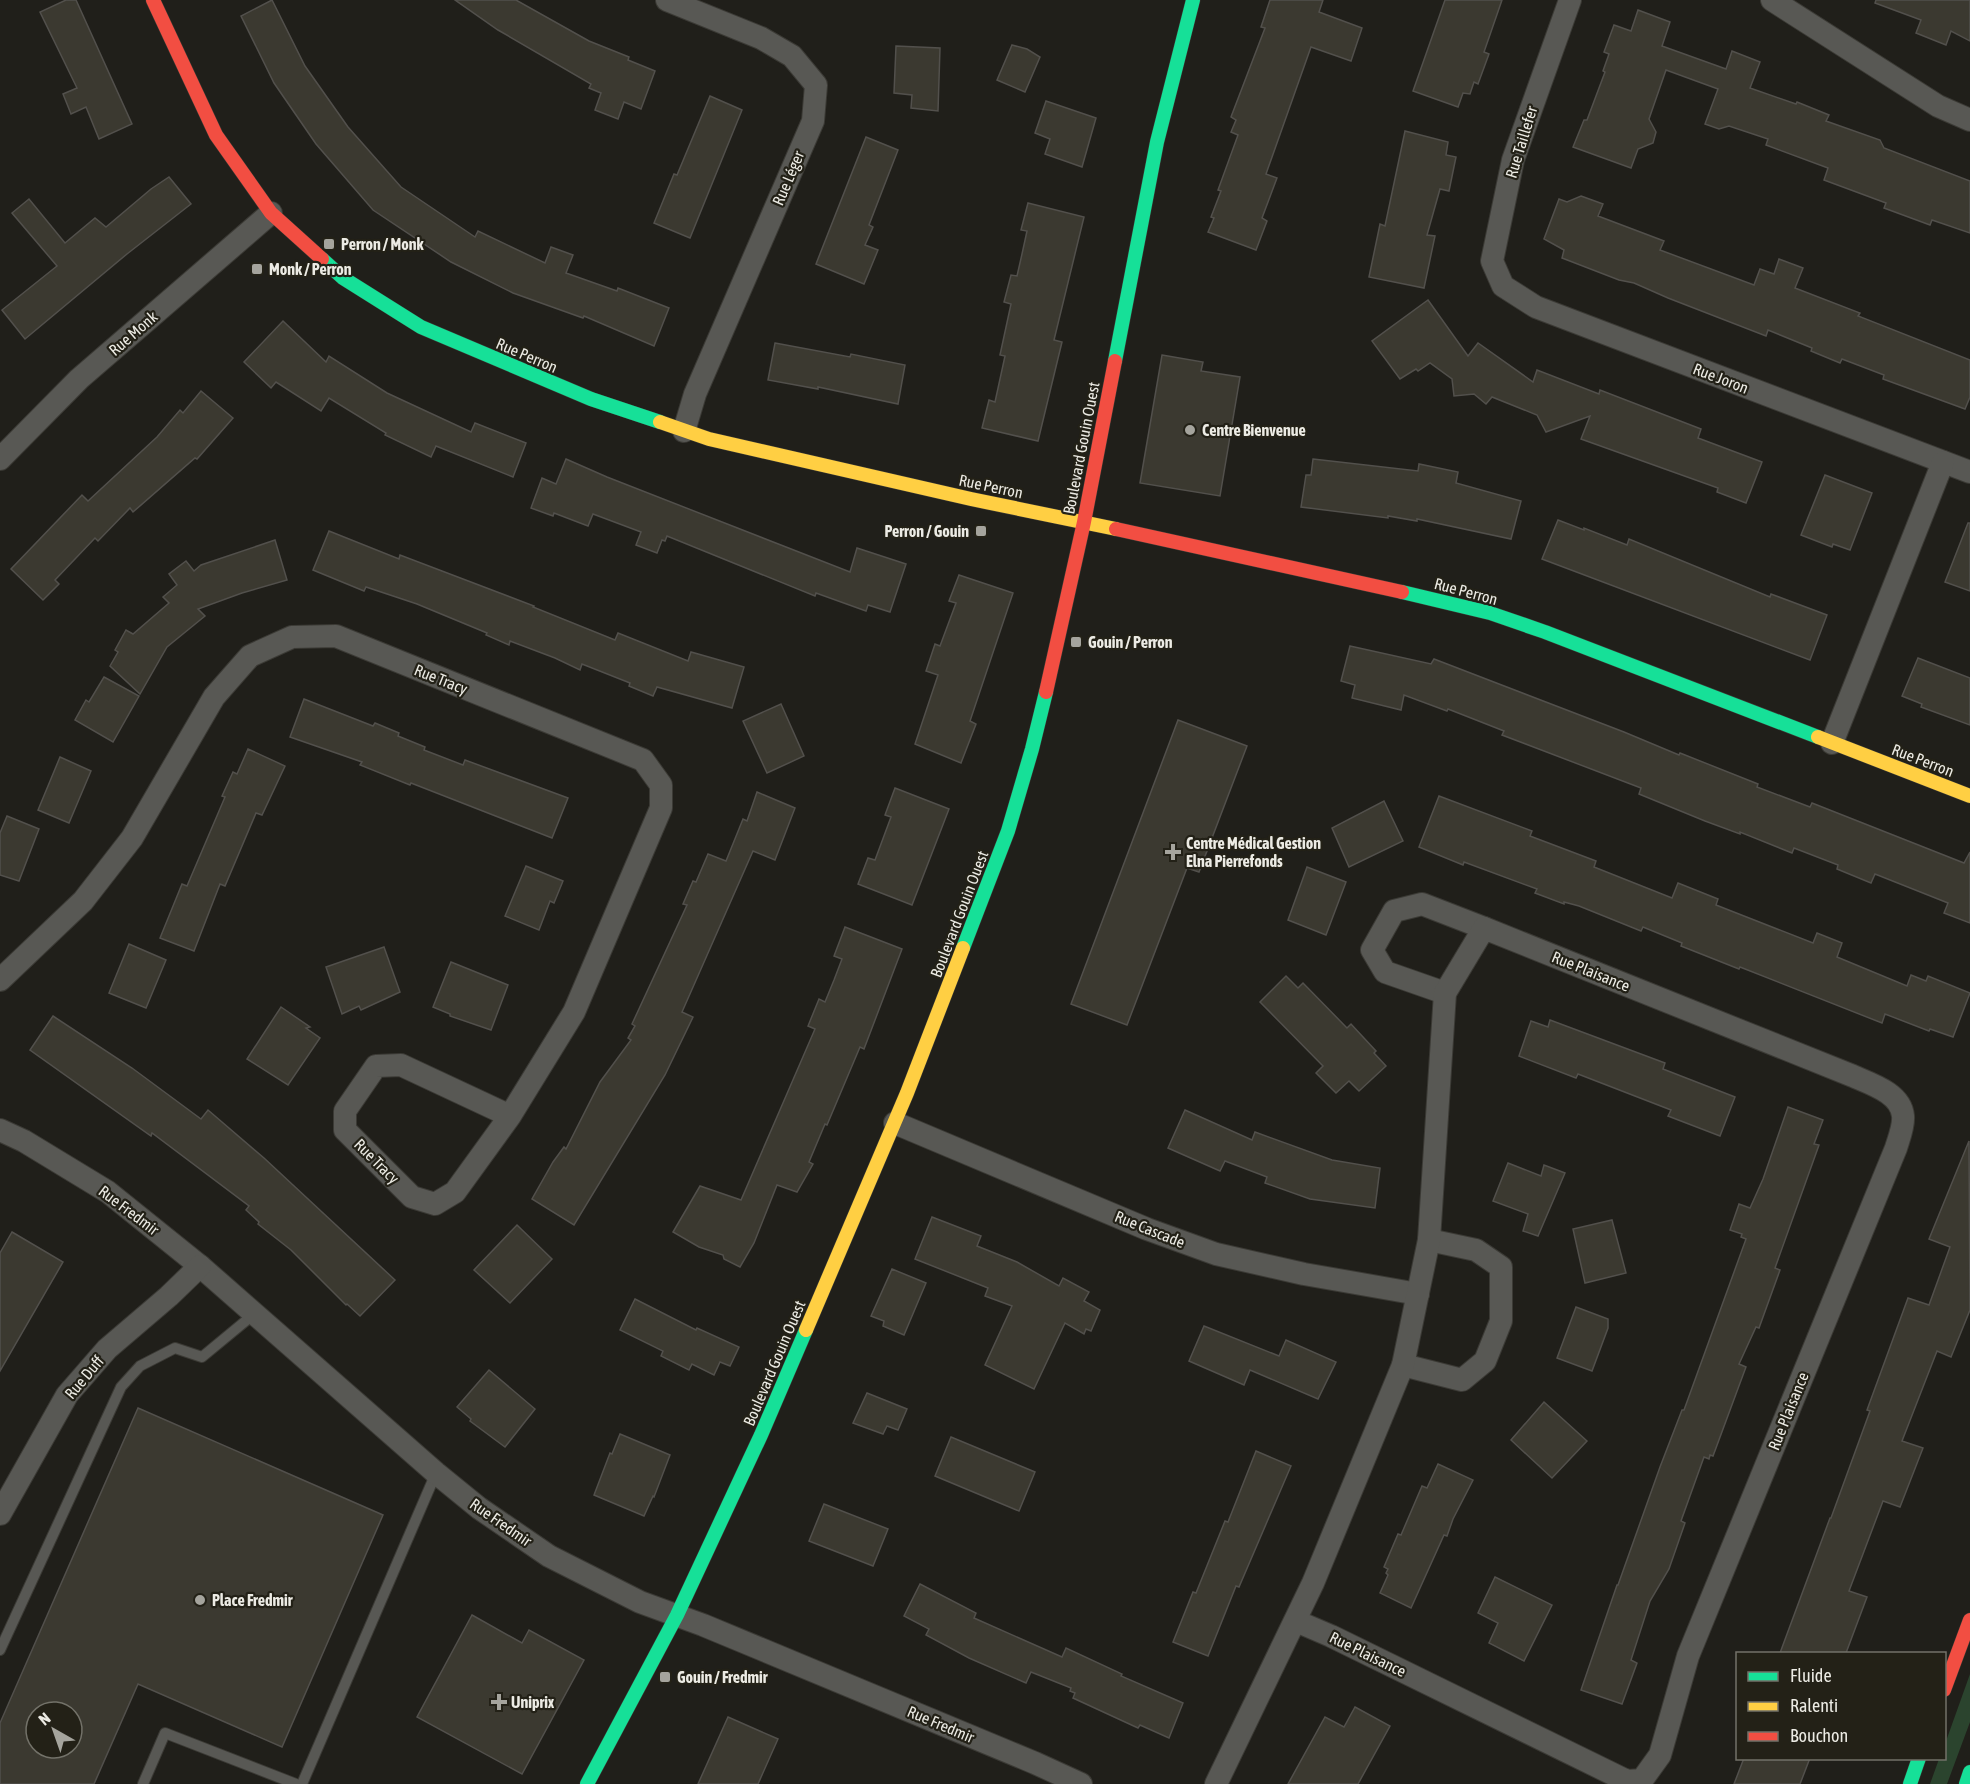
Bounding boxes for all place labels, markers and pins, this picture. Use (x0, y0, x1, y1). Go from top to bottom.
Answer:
place label: Perron / Monk (341, 235, 424, 253)
marker: Perron / Monk (322, 237, 336, 251)
place label: Monk / Perron (269, 260, 352, 278)
marker: Monk / Perron (250, 262, 264, 276)
place label: Centre Bienvenue (1202, 421, 1306, 439)
marker: Centre Bienvenue (1183, 423, 1197, 437)
place label: Perron / Gouin (884, 522, 969, 540)
marker: Perron / Gouin (974, 524, 988, 538)
place label: Gouin / Perron (1088, 633, 1173, 651)
marker: Gouin / Perron (1069, 635, 1083, 649)
place label: Centre Médical Gestion Elna Pierrefonds (1186, 834, 1321, 870)
marker: Centre Médical Gestion Elna Pierrefonds (1164, 843, 1182, 861)
place label: Place Fredmir (212, 1591, 293, 1609)
marker: Place Fredmir (193, 1593, 207, 1607)
place label: Gouin / Fredmir (677, 1668, 768, 1686)
marker: Gouin / Fredmir (658, 1670, 672, 1684)
place label: Uniprix (511, 1693, 555, 1711)
marker: Uniprix (492, 1695, 506, 1709)

